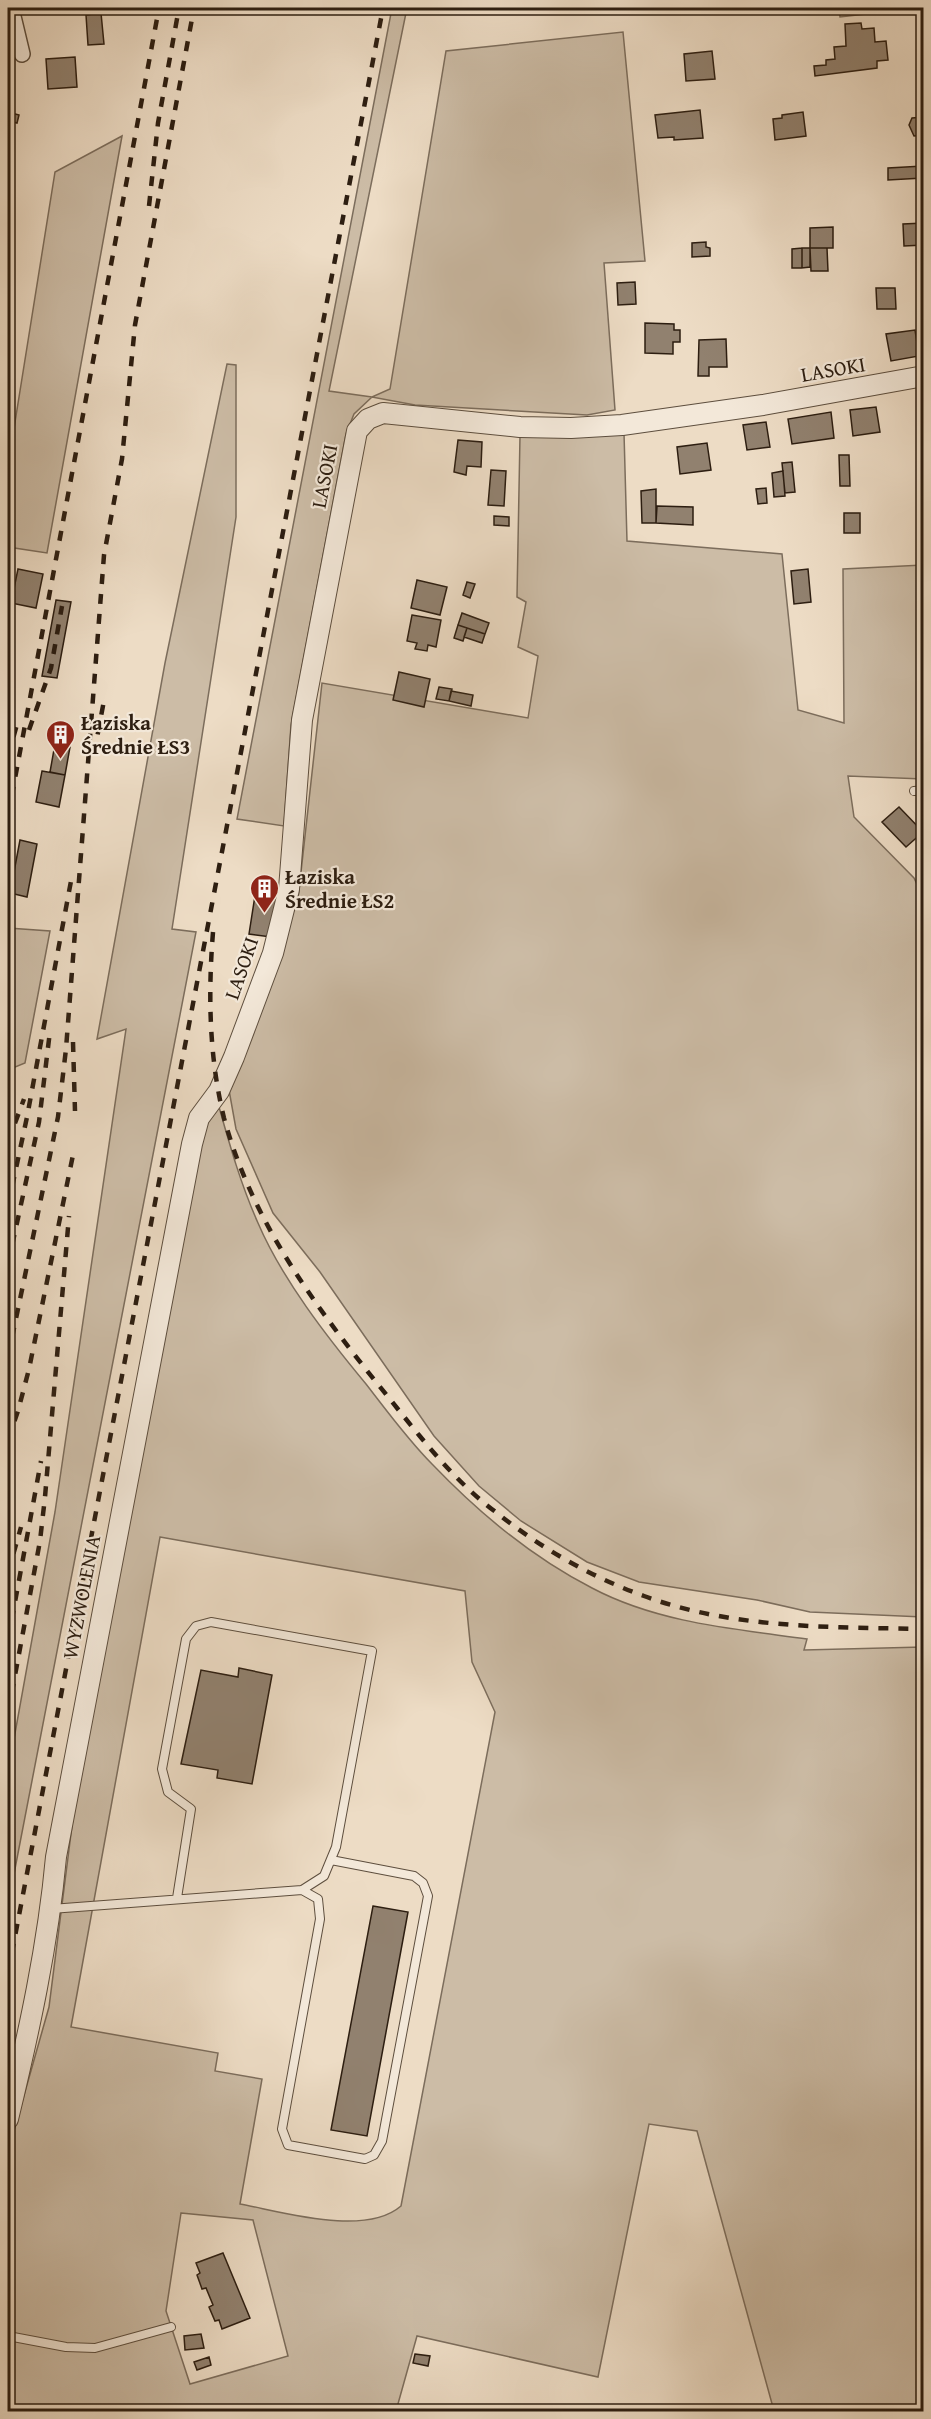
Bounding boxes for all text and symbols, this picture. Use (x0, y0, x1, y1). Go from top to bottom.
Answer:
street label: LASOKI (798, 348, 868, 390)
street label: LASOKI (303, 441, 345, 511)
place label: Łaziska Średnie ŁS3 (81, 707, 190, 762)
building icon: Łaziska Średnie ŁS3 (44, 718, 76, 760)
place label: Łaziska Średnie ŁS2 (285, 861, 394, 916)
building icon: Łaziska Średnie ŁS2 (248, 872, 280, 914)
street label: LASOKI (216, 932, 266, 1004)
street label: WYZWOLENIA (54, 1532, 108, 1662)

